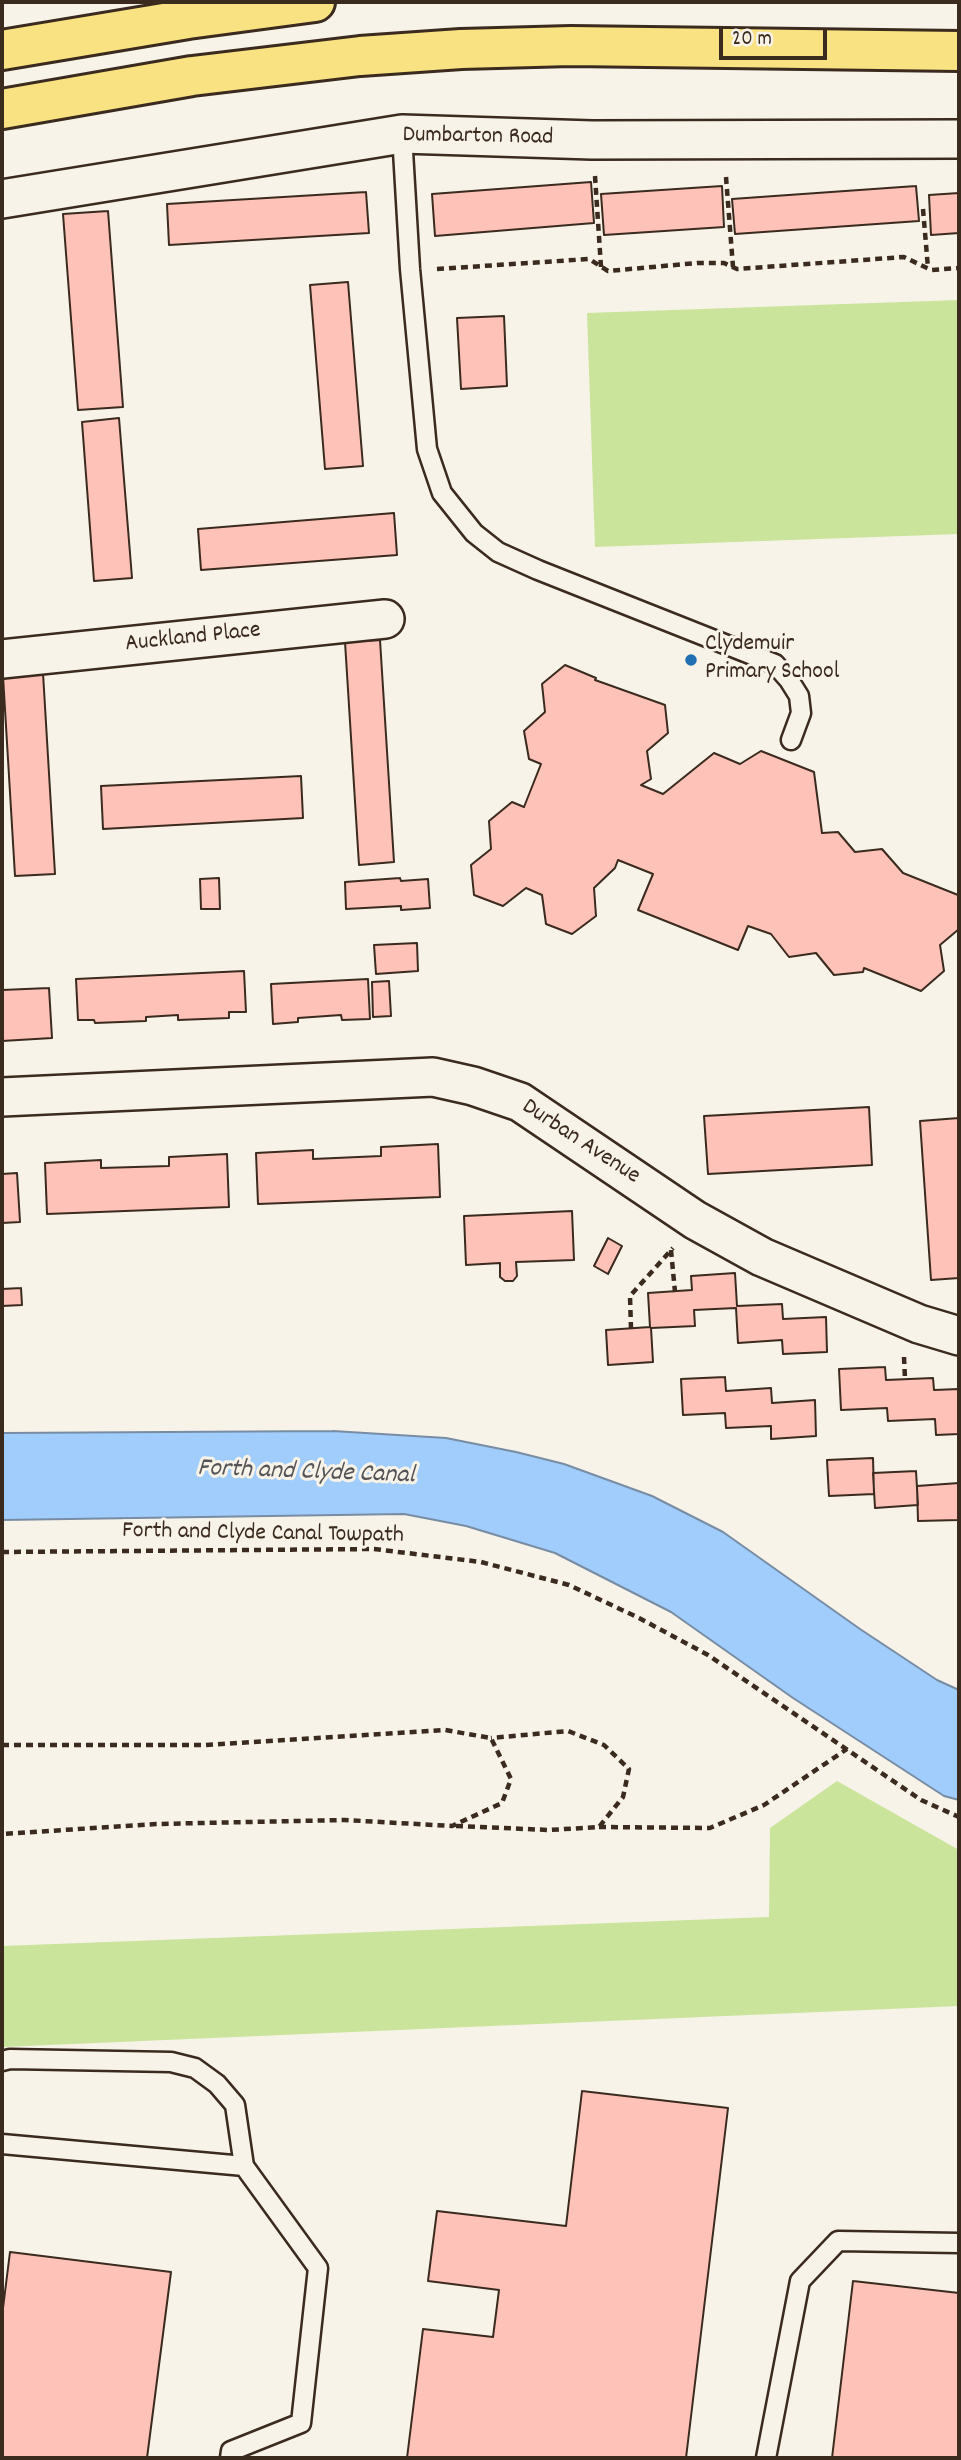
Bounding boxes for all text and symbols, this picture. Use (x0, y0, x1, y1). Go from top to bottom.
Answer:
scale bar (723, 14, 832, 58)
text: 20 m (732, 25, 772, 55)
street label: Dumbarton Road (402, 122, 554, 154)
street label: Auckland Place (124, 618, 262, 660)
place label: Clydemuir Primary School (705, 632, 839, 688)
marker: Clydemuir Primary School (683, 652, 699, 668)
street label: Durban Avenue (515, 1094, 645, 1192)
water label: Forth and Clyde Canal (197, 1455, 415, 1493)
street label: Forth and Clyde Canal Towpath (122, 1518, 404, 1552)

